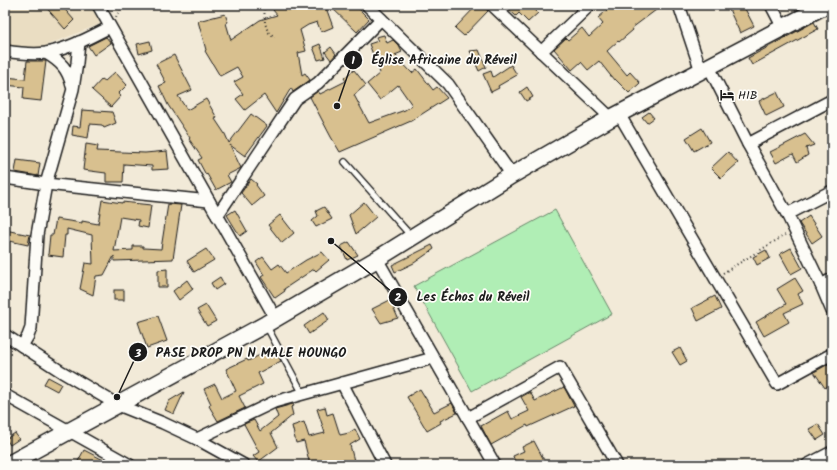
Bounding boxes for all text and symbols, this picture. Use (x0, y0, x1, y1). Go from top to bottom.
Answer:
callout: Église Africaine du Réveil (343, 47, 525, 72)
text: Église Africaine du Réveil (371, 50, 517, 71)
text: 1 (351, 51, 355, 70)
place label: HIB (738, 86, 757, 105)
hotel icon: HIB (719, 87, 735, 103)
callout: Les Échos du Réveil (388, 284, 537, 309)
text: Les Échos du Réveil (416, 287, 530, 308)
text: 2 (395, 288, 402, 307)
callout: PASE DROP PN N MALE HOUNGO (128, 340, 354, 365)
text: PASE DROP PN N MALE HOUNGO (156, 343, 346, 364)
text: 3 (134, 344, 142, 363)

